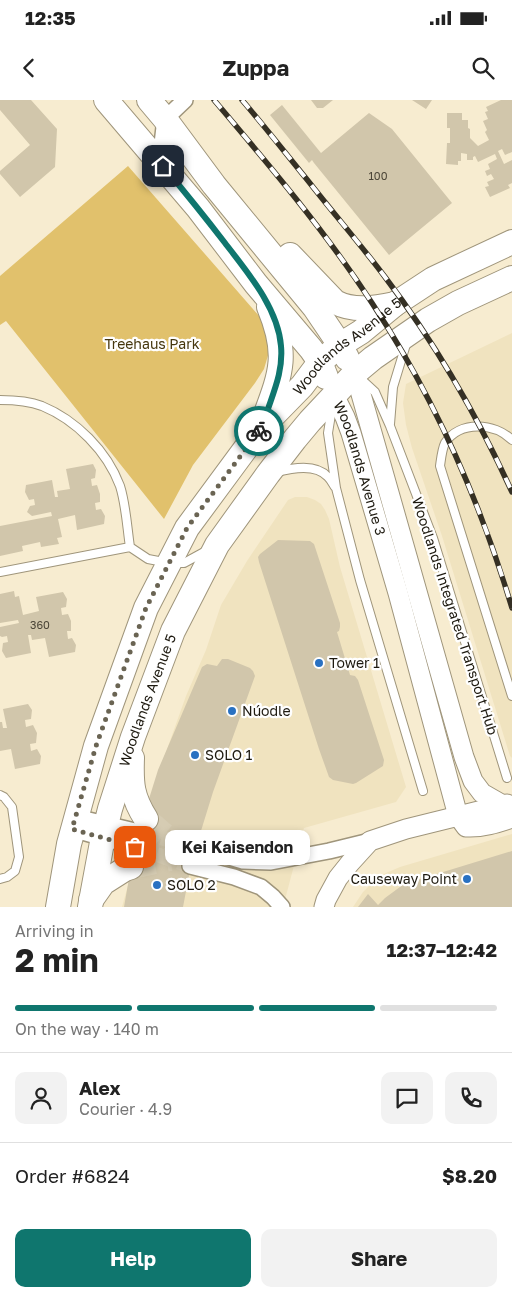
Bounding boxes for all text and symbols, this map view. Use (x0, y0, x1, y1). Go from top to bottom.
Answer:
text: 12:35 (25, 6, 76, 29)
icon: back (15, 54, 43, 82)
text: Zuppa (223, 54, 289, 81)
icon: search (469, 54, 497, 82)
pin (142, 145, 184, 187)
icon: home (149, 152, 177, 180)
house number: 100 (369, 169, 388, 182)
street label: Woodlands Avenue 5 (289, 293, 404, 398)
park label: Treehaus Park (104, 335, 200, 352)
street label: Woodlands Avenue 3 (330, 398, 390, 537)
courier (234, 406, 284, 456)
icon: bike (245, 417, 273, 445)
street label: Woodlands Integrated Transport Hub (409, 495, 502, 737)
house number: 360 (30, 618, 50, 631)
street label: Woodlands Avenue 5 (115, 632, 179, 769)
place label: Tower 1 (329, 654, 380, 671)
marker: Tower 1 (313, 657, 325, 669)
place label: Núodle (242, 702, 291, 719)
marker: Núodle (226, 705, 238, 717)
place label: SOLO 1 (205, 746, 253, 763)
marker: SOLO 1 (189, 749, 201, 761)
pin (114, 826, 156, 868)
callout: Kei Kaisendon (165, 830, 310, 864)
icon: bag (121, 833, 149, 861)
text: Kei Kaisendon (182, 837, 293, 857)
place label: Causeway Point (350, 870, 457, 887)
marker: Causeway Point (461, 873, 473, 885)
place label: SOLO 2 (167, 876, 216, 893)
marker: SOLO 2 (151, 879, 163, 891)
text: Arriving in (15, 921, 94, 941)
text: 12:37–12:42 (387, 938, 497, 961)
text: 2 min (15, 941, 99, 979)
text: On the way · 140 m (15, 1019, 159, 1039)
button: person (15, 1072, 67, 1124)
button: chat (381, 1072, 433, 1124)
button: phone (445, 1072, 497, 1124)
text: Alex (79, 1076, 120, 1099)
text: Courier · 4.9 (79, 1099, 172, 1119)
text: Order #6824 (15, 1164, 130, 1187)
text: $8.20 (442, 1164, 497, 1187)
button: Help (15, 1229, 251, 1287)
button: Share (261, 1229, 497, 1287)

